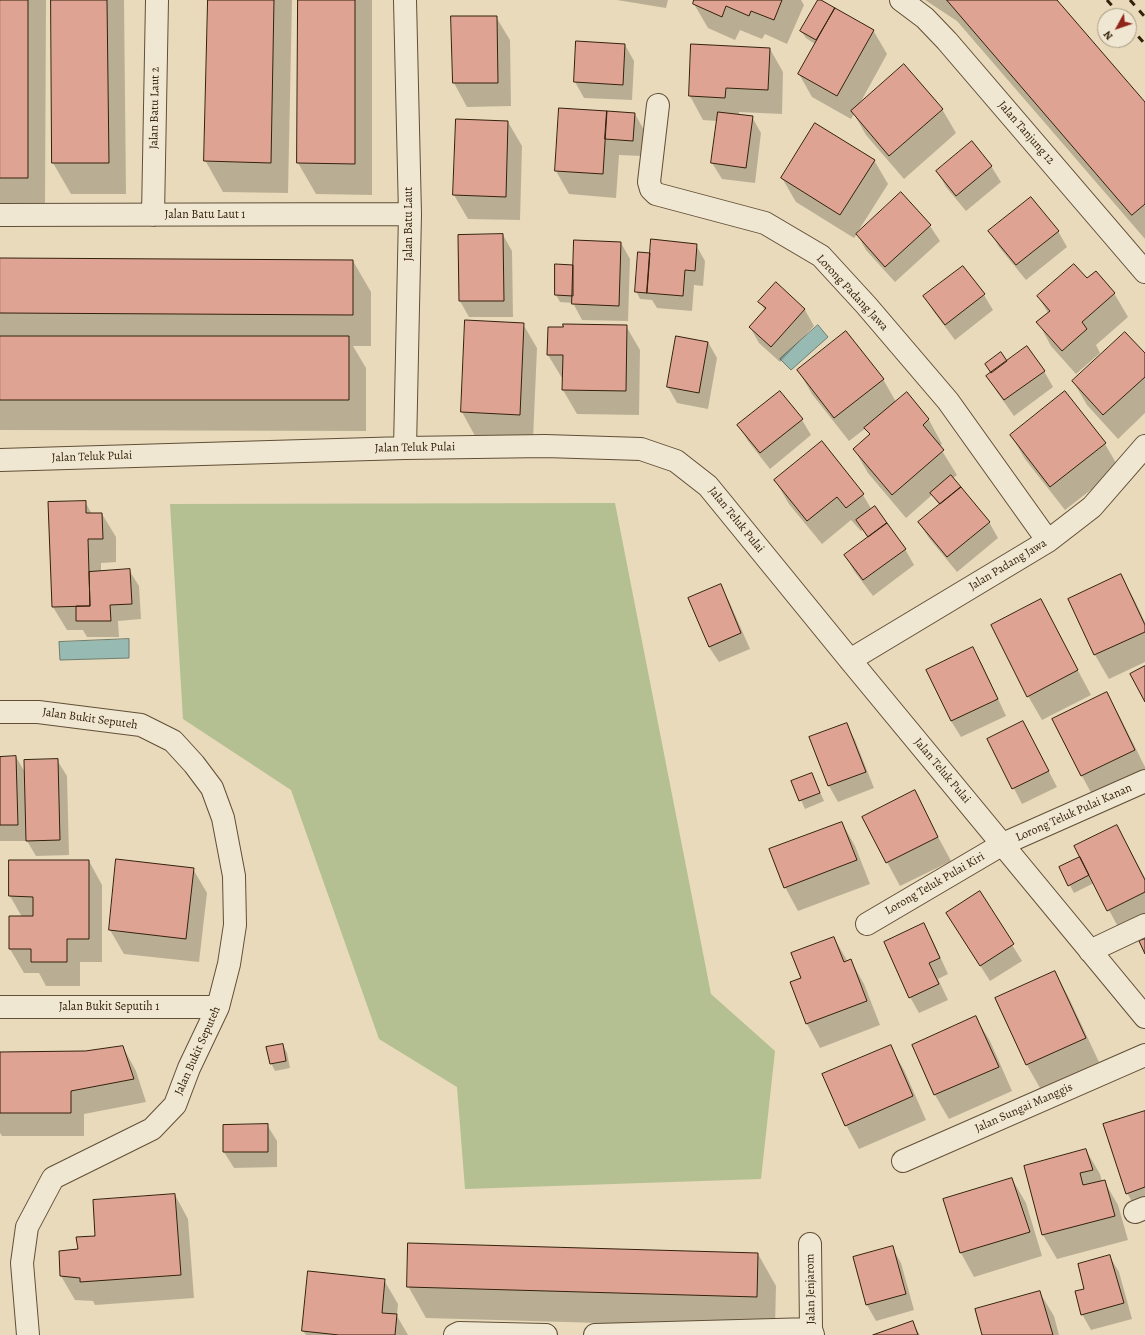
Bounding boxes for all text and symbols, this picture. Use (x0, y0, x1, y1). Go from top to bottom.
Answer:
north arrow (1097, 8, 1137, 48)
text: N (1100, 28, 1117, 43)
street label: Jalan Batu Laut 2 (147, 67, 163, 149)
street label: Jalan Tanjung 12 (995, 98, 1057, 168)
street label: Jalan Batu Laut (402, 187, 416, 261)
street label: Jalan Batu Laut 1 (165, 208, 245, 222)
street label: Lorong Padang Jawa (813, 252, 891, 334)
street label: Jalan Teluk Pulai (375, 440, 455, 456)
street label: Jalan Teluk Pulai (51, 448, 133, 466)
street label: Jalan Teluk Pulai (705, 484, 767, 556)
street label: Jalan Padang Jawa (966, 536, 1050, 594)
street label: Jalan Bukit Seputeh (41, 705, 139, 733)
street label: Jalan Teluk Pulai (911, 735, 973, 807)
street label: Lorong Teluk Pulai Kanan (1014, 781, 1134, 845)
street label: Lorong Teluk Pulai Kiri (883, 850, 987, 918)
street label: Jalan Bukit Seputih 1 (59, 1000, 159, 1014)
street label: Jalan Bukit Seputeh (172, 1004, 224, 1098)
street label: Jalan Sungai Manggis (973, 1080, 1075, 1136)
street label: Jalan Jenjarom (803, 1253, 819, 1325)

